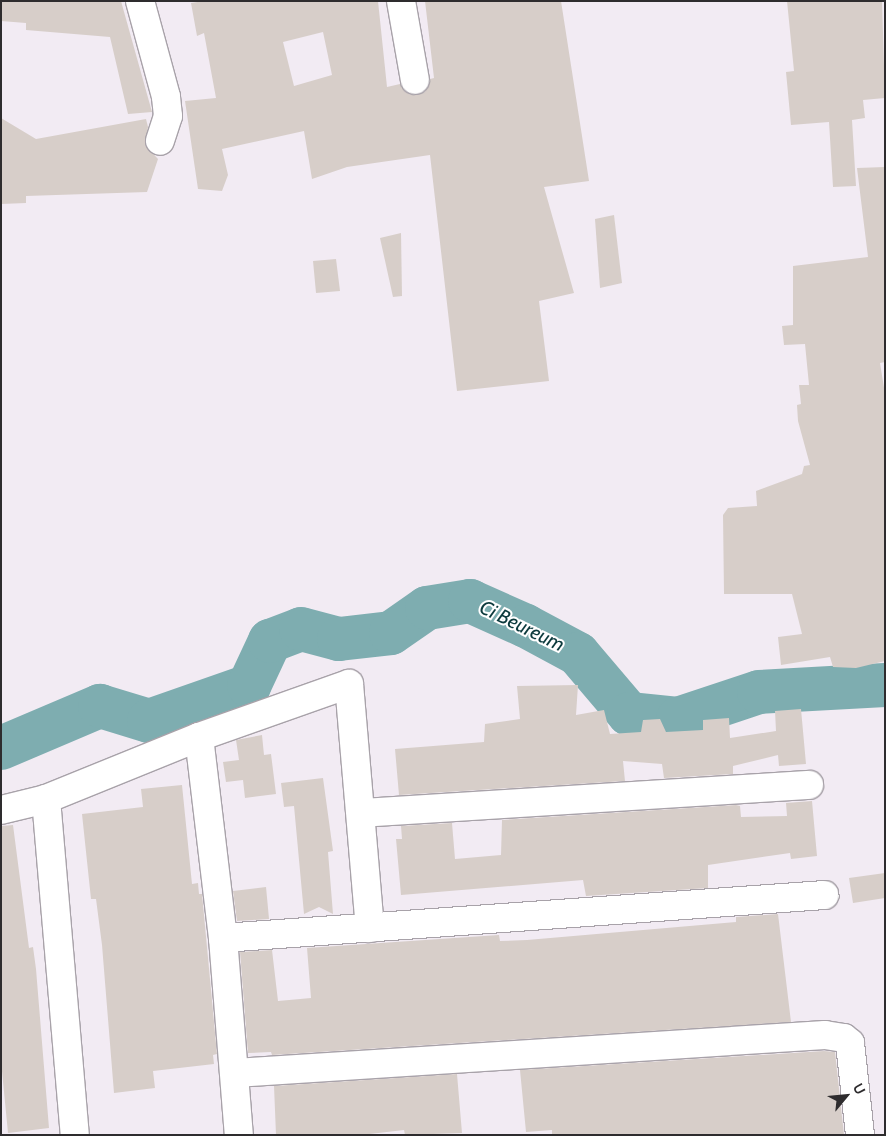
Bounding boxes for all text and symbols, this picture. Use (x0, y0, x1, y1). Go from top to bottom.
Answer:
water label: Ci Beureum (476, 595, 568, 657)
north arrow (821, 1071, 871, 1121)
text: U (849, 1080, 870, 1098)

